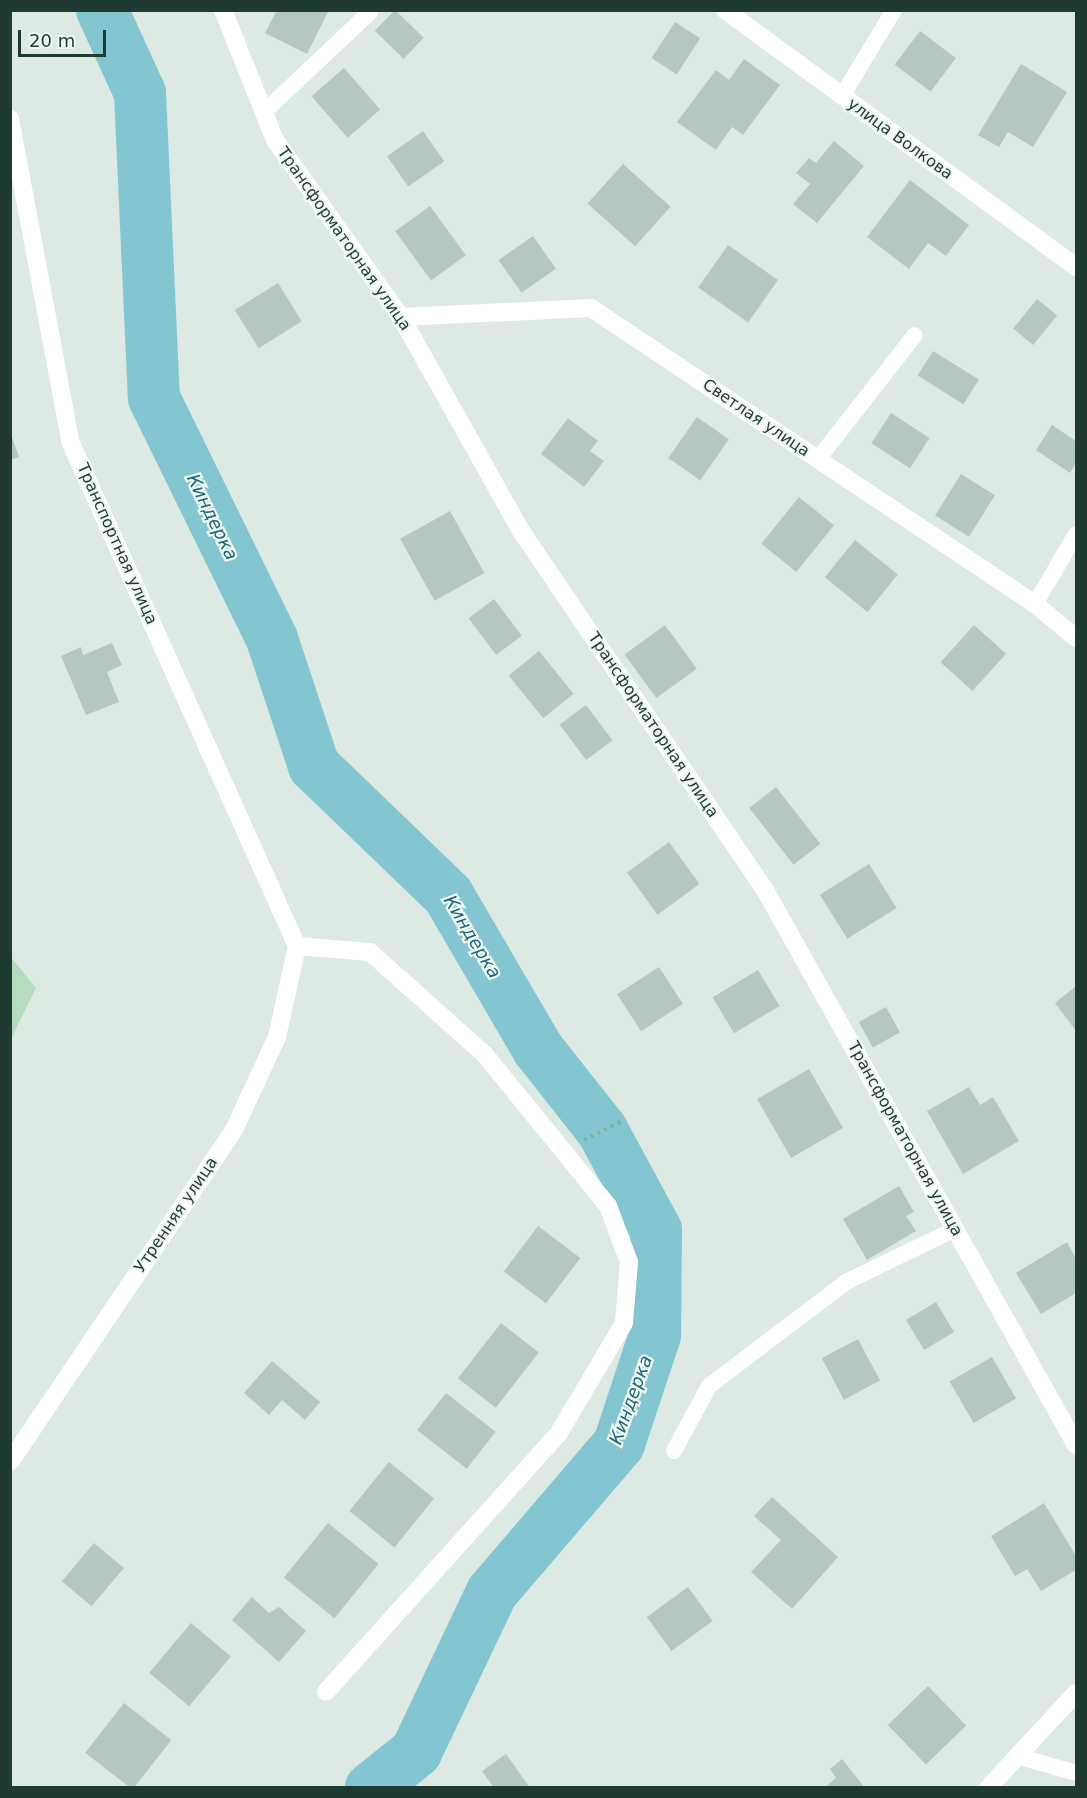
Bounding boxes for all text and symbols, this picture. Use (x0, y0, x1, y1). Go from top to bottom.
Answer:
scale bar (21, 18, 110, 56)
text: 20 m (29, 30, 75, 51)
street label: улица Волкова (844, 94, 956, 184)
street label: Трансформаторная улица (273, 144, 415, 334)
street label: Светлая улица (699, 375, 813, 461)
street label: Транспортная улица (73, 460, 161, 628)
water label: Киндерка (182, 470, 242, 564)
street label: Трансформаторная улица (584, 629, 722, 821)
water label: Киндерка (439, 892, 505, 982)
street label: Трансформаторная улица (843, 1038, 967, 1240)
street label: Утренняя улица (130, 1154, 222, 1276)
water label: Киндерка (605, 1353, 657, 1447)

